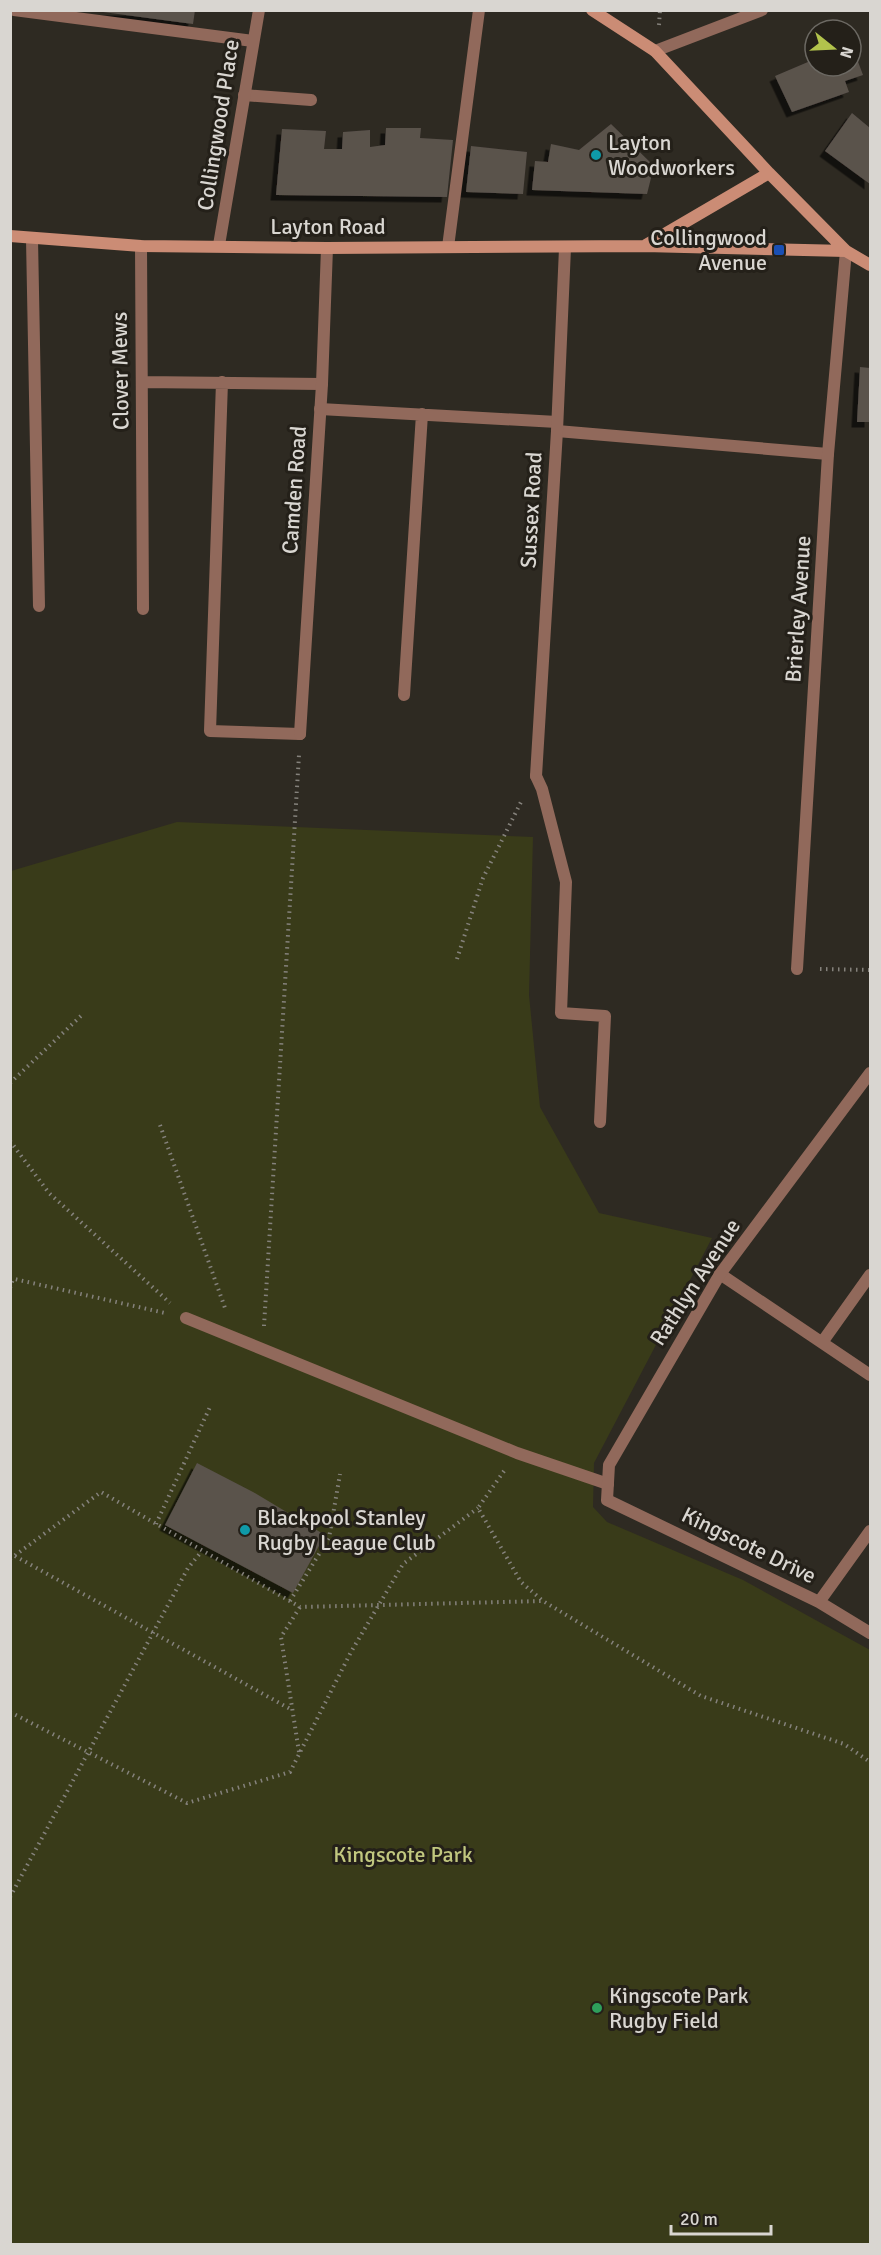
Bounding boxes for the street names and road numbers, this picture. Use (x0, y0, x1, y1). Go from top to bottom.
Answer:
street label: Collingwood Place (191, 37, 245, 213)
street label: Layton Road (270, 213, 386, 240)
street label: Clover Mews (105, 312, 135, 430)
street label: Camden Road (276, 425, 312, 555)
street label: Sussex Road (514, 451, 548, 569)
street label: Brierley Avenue (779, 535, 817, 683)
street label: Rathlyn Avenue (644, 1214, 746, 1350)
street label: Kingscote Drive (677, 1501, 821, 1589)

